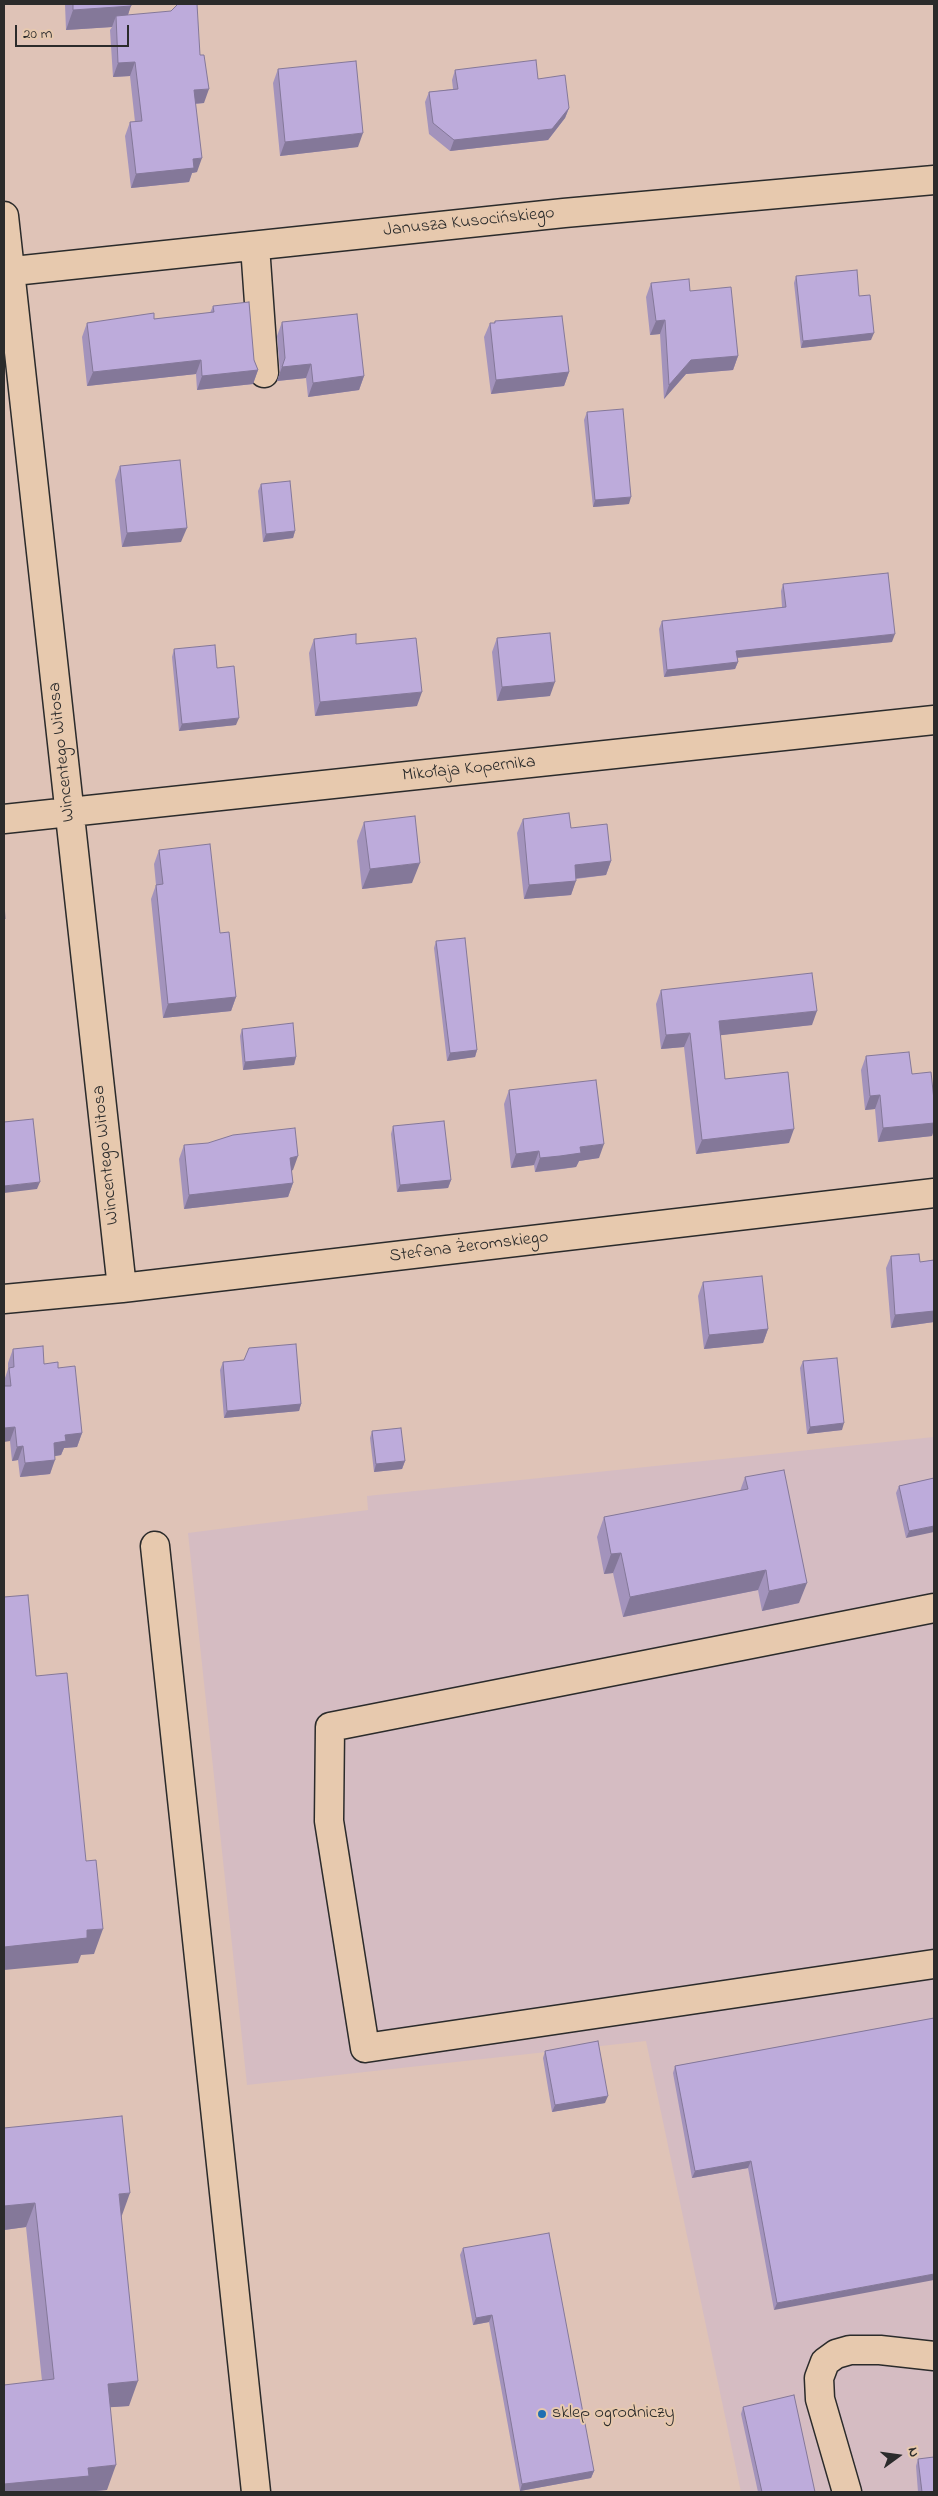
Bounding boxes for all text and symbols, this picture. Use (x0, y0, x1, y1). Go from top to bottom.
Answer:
scale bar (18, 15, 131, 47)
text: 20 m (23, 23, 52, 45)
street label: Janusza Kusocińskiego (382, 203, 556, 243)
street label: Wincentego Witosa (45, 681, 81, 823)
street label: Mikołaja Kopernika (401, 752, 537, 788)
street label: Wincentego Witosa (89, 1084, 125, 1226)
street label: Stefana Żeromskiego (388, 1228, 550, 1268)
place label: sklep ogrodniczy (552, 2403, 675, 2425)
marker: sklep ogrodniczy (536, 2408, 548, 2420)
north arrow (873, 2431, 923, 2481)
text: N (902, 2445, 924, 2459)

